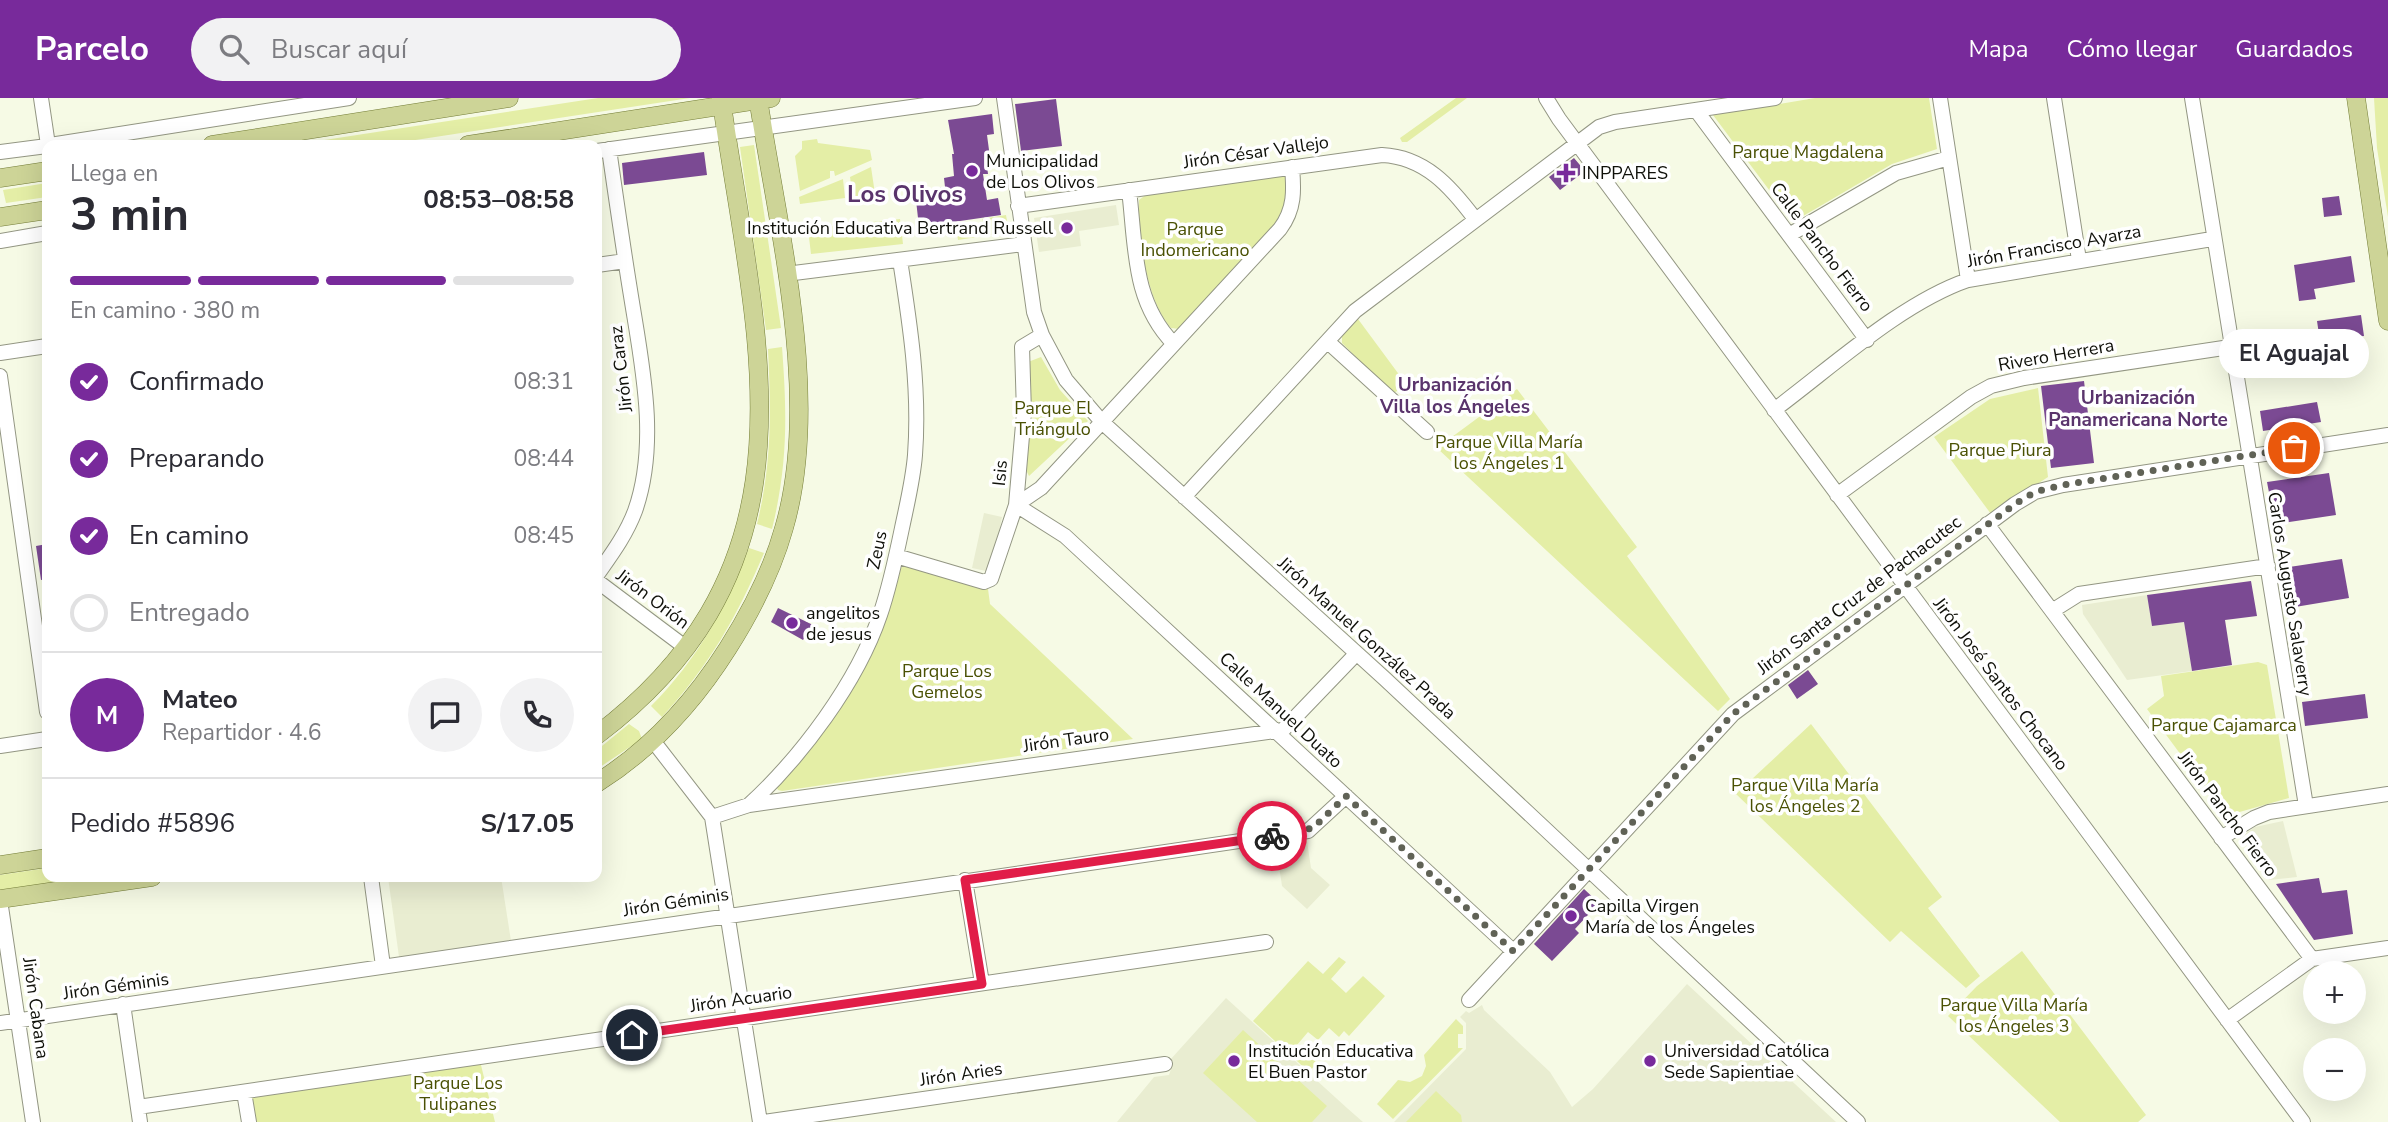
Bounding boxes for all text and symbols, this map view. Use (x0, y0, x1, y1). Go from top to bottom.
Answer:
search box (191, 18, 681, 81)
text: Parcelo (35, 27, 149, 72)
icon: search (215, 30, 253, 68)
text: Buscar aquí (271, 32, 407, 67)
text: Mapa (1968, 33, 2028, 65)
text: Cómo llegar (2066, 33, 2197, 65)
text: Guardados (2235, 33, 2353, 65)
street label: Jirón César Vallejo (1181, 130, 1330, 174)
park label: Parque Magdalena (1732, 140, 1884, 164)
place label: Municipalidad de Los Olivos (986, 149, 1098, 194)
text: Llega en (70, 158, 158, 189)
place label: INPPARES (1582, 161, 1668, 185)
marker: Municipalidad de Los Olivos (964, 163, 980, 179)
marker: INPPARES (1556, 163, 1576, 183)
street label: Calle Pancho Fierro (1765, 177, 1879, 317)
district label: Los Olivos (847, 178, 963, 210)
text: 08:53–08:58 (423, 182, 574, 217)
text: 3 min (70, 183, 189, 246)
place label: Institución Educativa Bertrand Russell (747, 216, 1054, 240)
park label: Parque Indomericano (1141, 217, 1249, 262)
street label: Jirón Francisco Ayarza (1964, 219, 2143, 273)
marker: Institución Educativa Bertrand Russell (1059, 220, 1075, 236)
text: En camino · 380 m (70, 295, 260, 326)
street label: Jirón Caraz (604, 324, 638, 415)
callout: El Aguajal (2219, 329, 2369, 378)
street label: Rivero Herrera (1996, 333, 2116, 377)
text: El Aguajal (2239, 338, 2349, 369)
icon: check (70, 363, 108, 401)
text: Confirmado (129, 364, 264, 399)
text: 08:31 (514, 366, 574, 397)
district label: Urbanización Villa los Ángeles (1379, 372, 1530, 420)
district label: Urbanización Panamericana Norte (2048, 385, 2228, 433)
park label: Parque El Triángulo (1014, 396, 1092, 441)
pin (2264, 418, 2324, 478)
icon: bag (2275, 429, 2313, 467)
park label: Parque Villa María los Ángeles 1 (1435, 430, 1583, 475)
park label: Parque Piura (1948, 438, 2052, 462)
icon: check (70, 440, 108, 478)
text: Preparando (129, 441, 264, 476)
text: 08:44 (514, 443, 574, 474)
street label: Isis (987, 459, 1013, 487)
street label: Carlos Augusto Salaverry (2262, 490, 2318, 699)
street label: Jirón Santa Cruz de Pachacutec (1751, 510, 1966, 680)
icon: check (70, 517, 108, 555)
text: En camino (129, 518, 249, 553)
text: 08:45 (514, 520, 574, 551)
street label: Zeus (861, 529, 893, 571)
street label: Jirón Manuel González Prada (1272, 551, 1461, 725)
street label: Jirón Orión (611, 563, 695, 634)
street label: Jirón José Santos Chocano (1927, 592, 2074, 775)
text: Entregado (129, 595, 250, 630)
place label: angelitos de jesus (806, 601, 880, 646)
marker: angelitos de jesus (784, 615, 800, 631)
street label: Calle Manuel Duato (1214, 647, 1348, 773)
park label: Parque Los Gemelos (902, 659, 992, 704)
button: chat (408, 678, 482, 752)
button: phone (500, 678, 574, 752)
text: Mateo (162, 682, 238, 717)
text: M (96, 698, 118, 733)
park label: Parque Cajamarca (2151, 713, 2297, 737)
text: Repartidor · 4.6 (162, 717, 322, 748)
street label: Jirón Tauro (1020, 722, 1111, 758)
street label: Jirón Pancho Fierro (2172, 745, 2283, 882)
park label: Parque Villa María los Ángeles 2 (1731, 773, 1879, 818)
courier (1237, 801, 1307, 871)
text: Pedido #5896 (70, 806, 235, 841)
text: S/17.05 (480, 806, 574, 841)
icon: bike (1253, 817, 1291, 855)
street label: Jirón Géminis (621, 882, 730, 922)
place label: Capilla Virgen María de los Ángeles (1585, 894, 1755, 939)
marker: Capilla Virgen María de los Ángeles (1563, 908, 1579, 924)
street label: Jirón Cabana (17, 955, 55, 1060)
map controls (2303, 961, 2366, 1101)
button: + (2303, 961, 2366, 1024)
street label: Jirón Géminis (61, 967, 170, 1005)
street label: Jirón Acuario (687, 980, 794, 1018)
park label: Parque Villa María los Ángeles 3 (1940, 993, 2088, 1038)
pin (602, 1005, 662, 1065)
icon: home (613, 1016, 651, 1054)
button: − (2303, 1038, 2366, 1101)
place label: Institución Educativa El Buen Pastor (1248, 1039, 1414, 1084)
place label: Universidad Católica Sede Sapientiae (1664, 1039, 1829, 1084)
marker: Institución Educativa El Buen Pastor (1226, 1053, 1242, 1069)
marker: Universidad Católica Sede Sapientiae (1642, 1053, 1658, 1069)
street label: Jirón Aries (917, 1056, 1004, 1092)
park label: Parque Los Tulipanes (413, 1071, 503, 1116)

